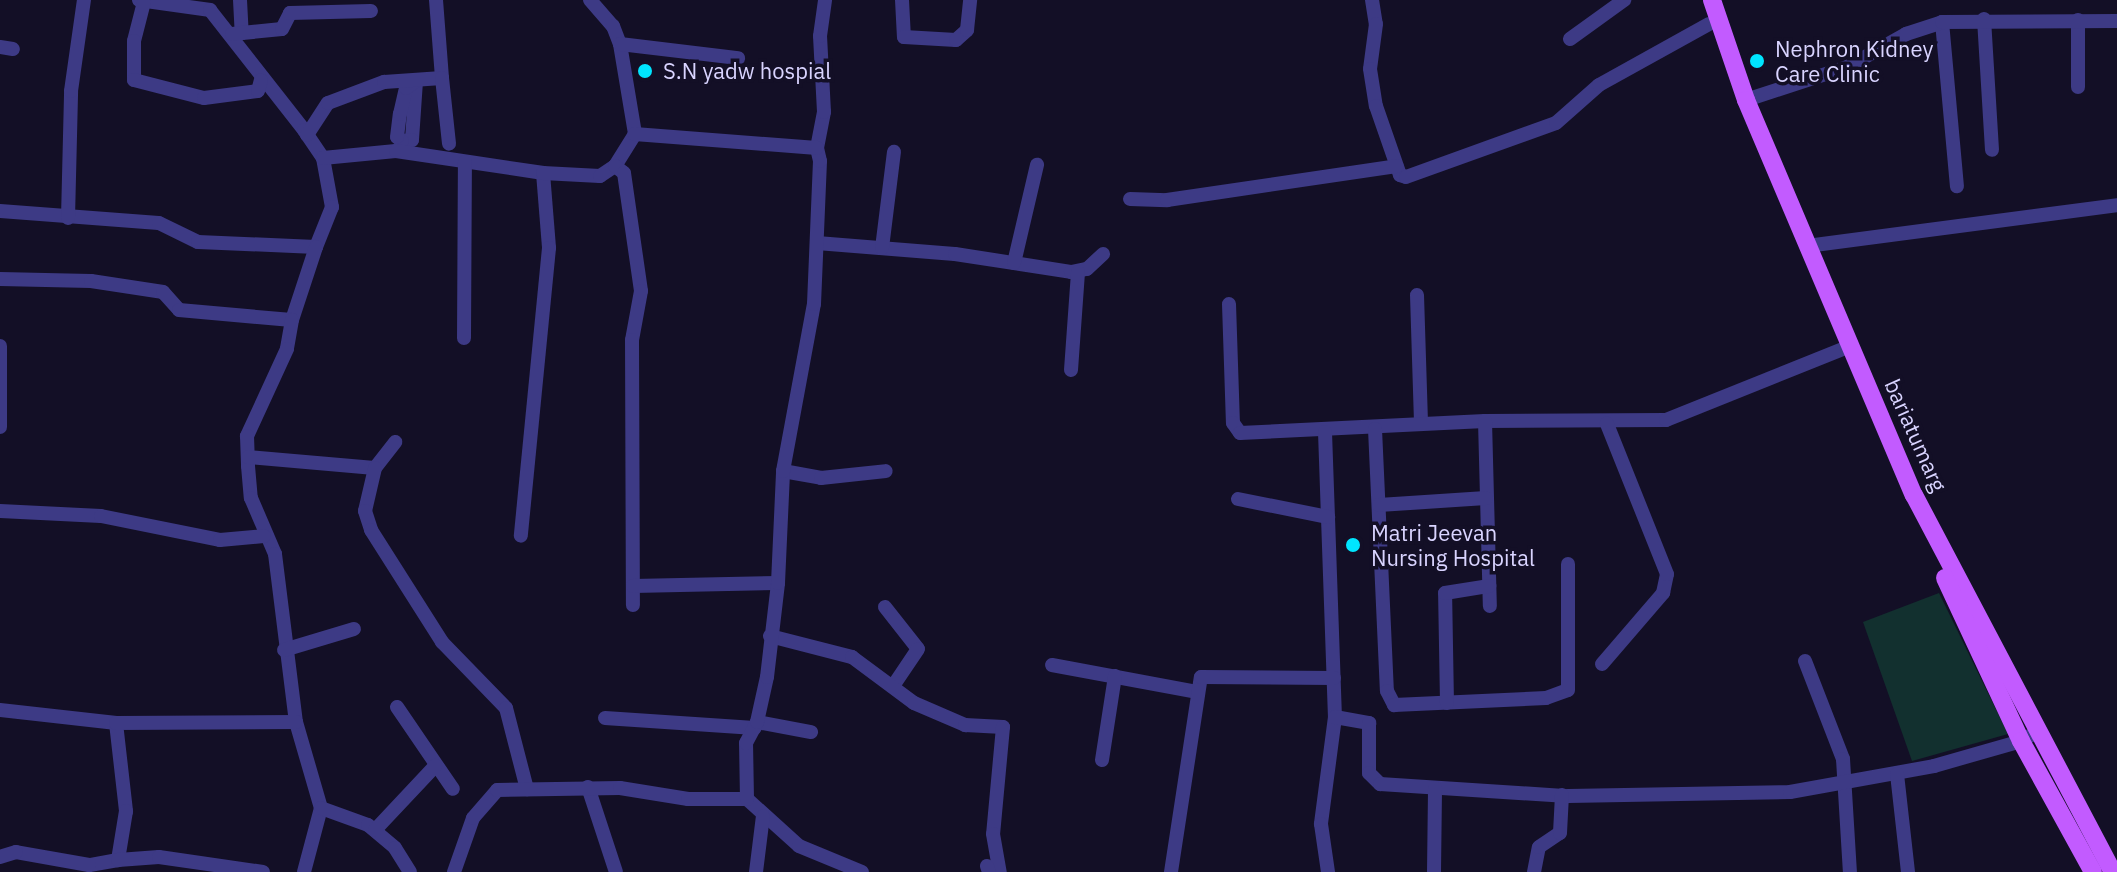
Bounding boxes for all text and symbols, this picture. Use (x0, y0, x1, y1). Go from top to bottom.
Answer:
place label: Nephron Kidney Care Clinic (1775, 35, 1934, 86)
marker: Nephron Kidney Care Clinic (1746, 50, 1768, 72)
place label: S.N yadw hospial (663, 58, 831, 84)
marker: S.N yadw hospial (634, 60, 656, 82)
street label: bariatumarg (1879, 375, 1953, 495)
place label: Matri Jeevan Nursing Hospital (1371, 519, 1535, 570)
marker: Matri Jeevan Nursing Hospital (1342, 534, 1364, 556)

